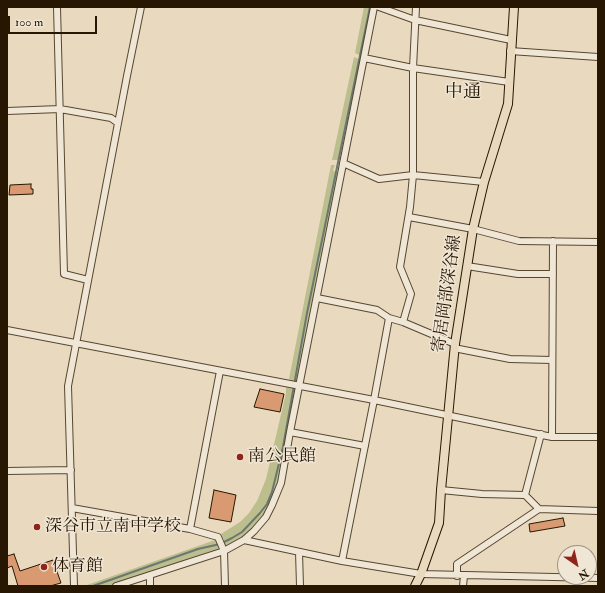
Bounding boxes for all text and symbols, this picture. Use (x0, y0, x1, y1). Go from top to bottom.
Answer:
scale bar (10, 8, 99, 34)
text: 100 m (15, 15, 43, 30)
district label: 中通 (445, 82, 481, 104)
street label: 寄居岡部深谷線 (430, 234, 466, 354)
place label: 南公民館 (248, 447, 316, 467)
marker: 南公民館 (235, 452, 245, 462)
place label: 深谷市立南中学校 (45, 517, 181, 537)
marker: 深谷市立南中学校 (32, 522, 42, 532)
north arrow (557, 545, 597, 585)
place label: 体育館 (52, 557, 103, 577)
marker: 体育館 (39, 562, 49, 572)
text: N (576, 566, 591, 583)

